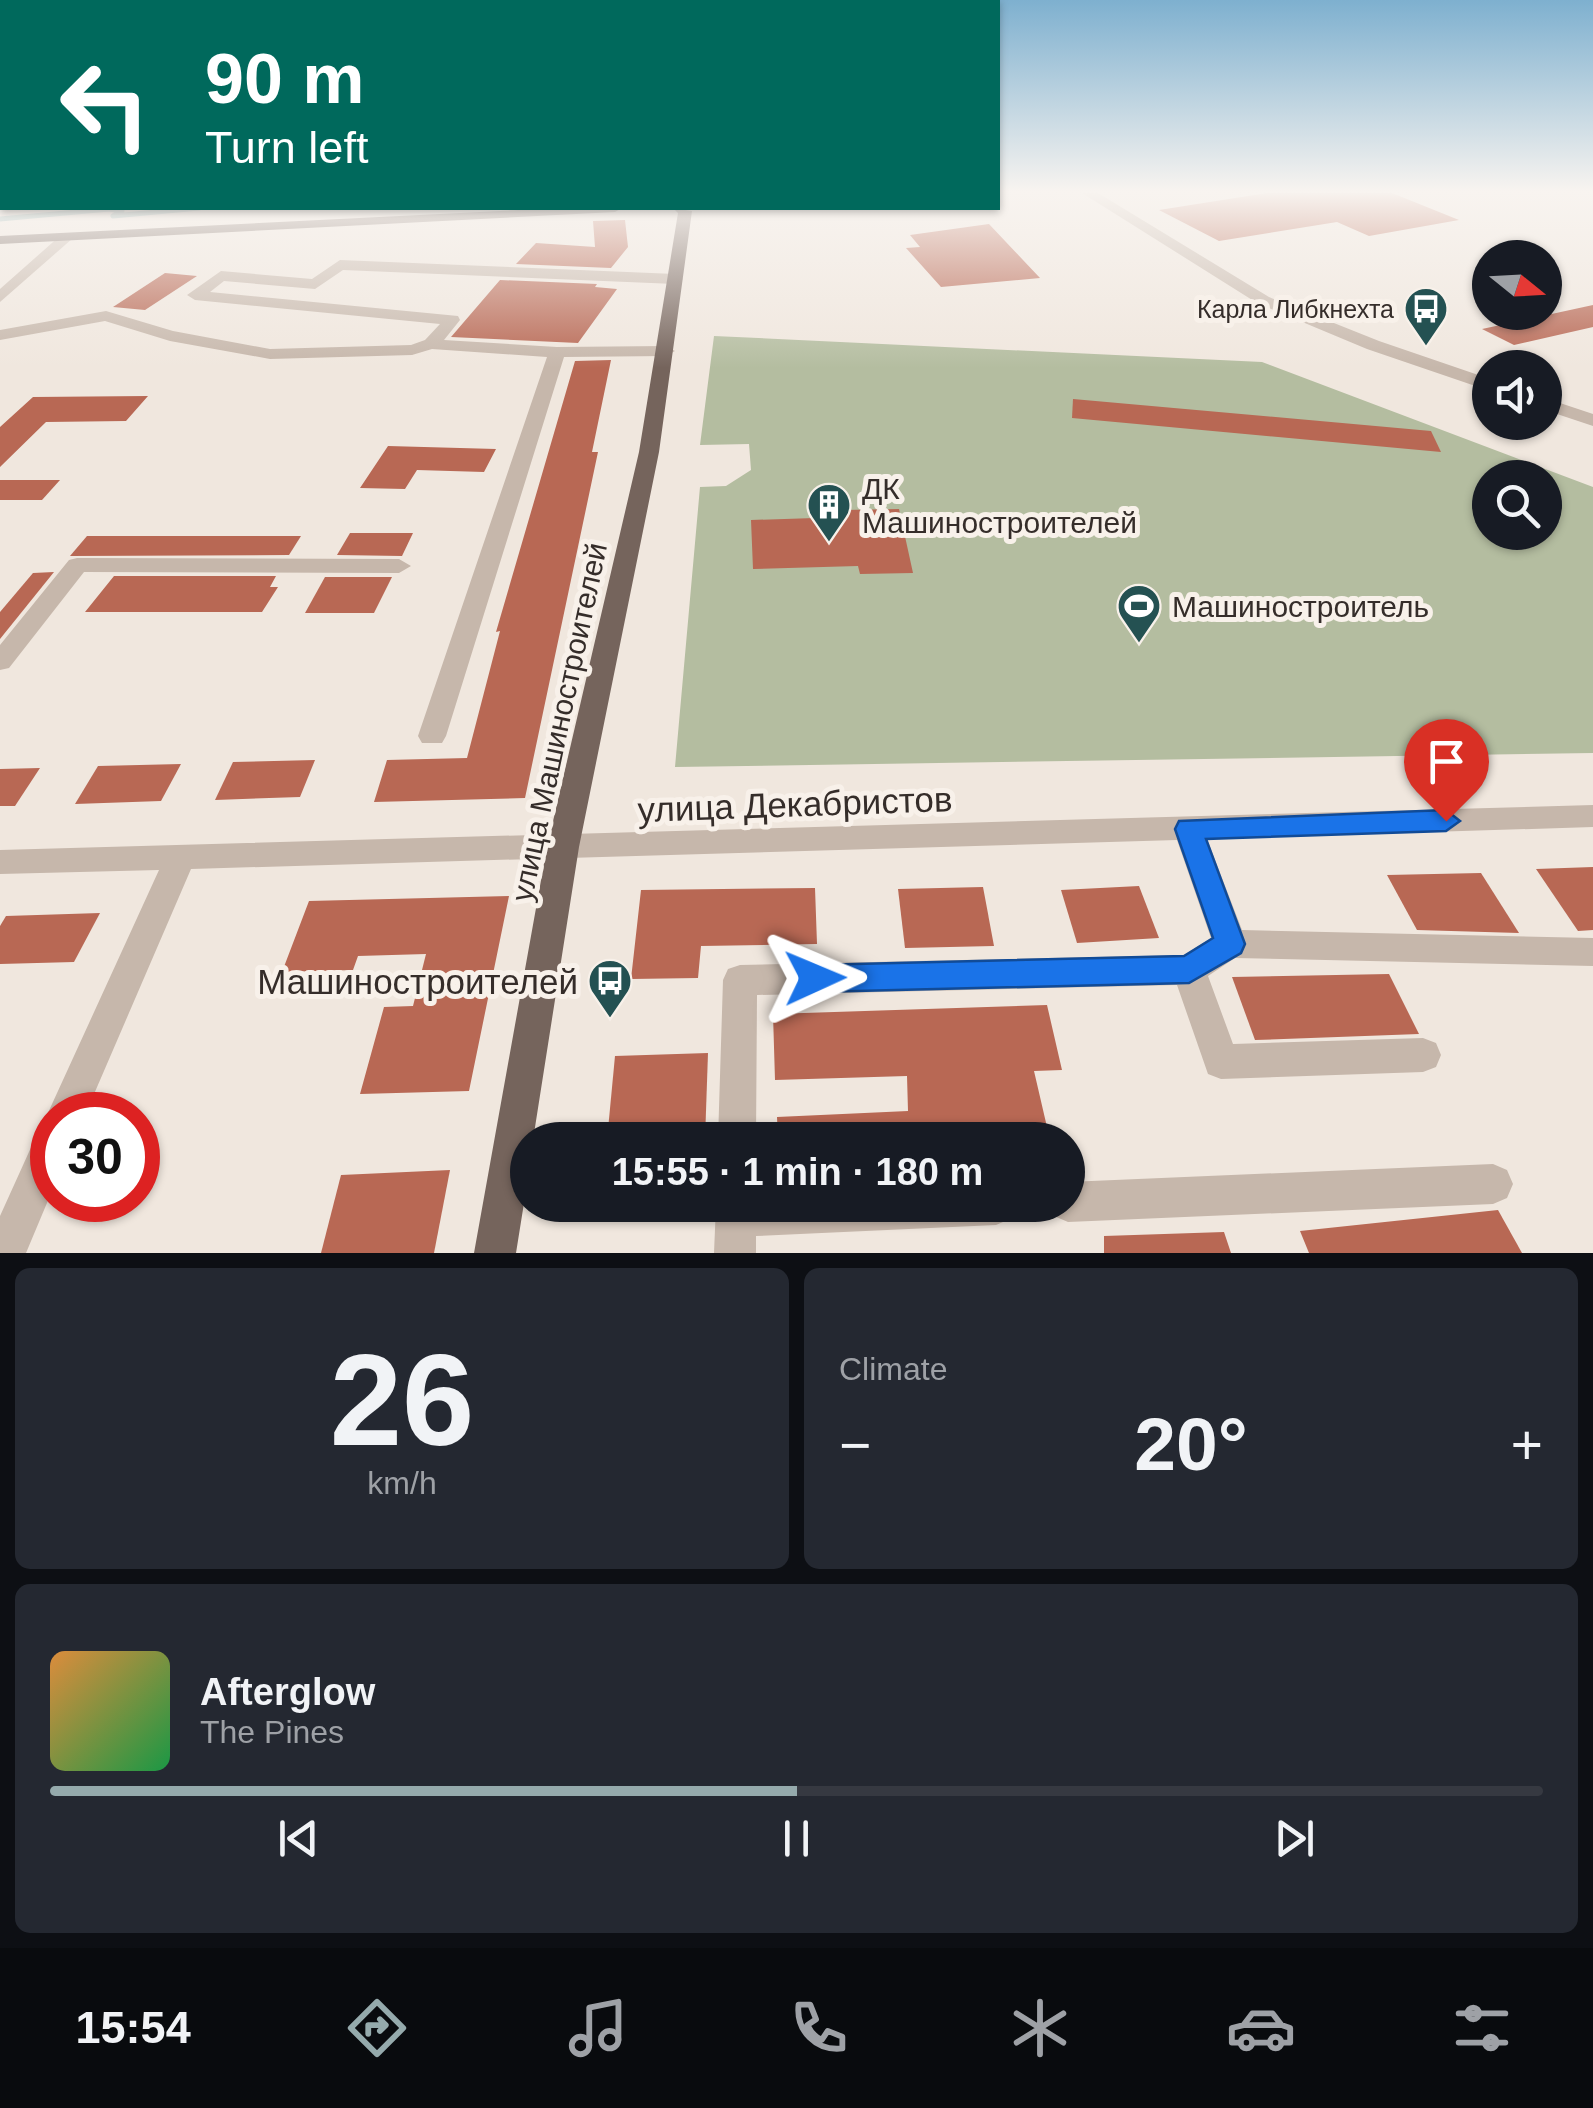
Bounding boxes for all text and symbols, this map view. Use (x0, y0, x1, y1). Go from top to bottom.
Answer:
icon: left (40, 40, 170, 170)
text: 90 m (205, 40, 365, 118)
text: Turn left (205, 122, 368, 173)
north arrow (1472, 240, 1562, 330)
map controls (1472, 240, 1562, 550)
bus stop icon: Карла Либкнехта (1403, 286, 1449, 347)
place label: Карла Либкнехта (1197, 295, 1394, 323)
button: sound (1472, 350, 1562, 440)
button: search (1472, 460, 1562, 550)
place label: ДК Машиностроителей (862, 472, 1137, 539)
building icon: ДК Машиностроителей (806, 482, 852, 543)
street label: улица Машиностроителей (505, 540, 613, 904)
sports icon: Машиностроитель (1116, 583, 1162, 644)
place label: Машиностроитель (1172, 590, 1429, 623)
pin (1404, 719, 1489, 822)
icon: arrive (1419, 734, 1474, 789)
street label: улица Декабристов (637, 779, 953, 829)
position arrow (763, 926, 867, 1030)
bus stop icon: Машиностроителей (587, 958, 633, 1019)
place label: Машиностроителей (257, 962, 578, 1001)
speed limit sign: 30 (30, 1092, 160, 1222)
text: 15:55 · 1 min · 180 m (612, 1151, 983, 1193)
text: 26 (330, 1327, 474, 1473)
text: Climate (839, 1351, 947, 1387)
text: 20° (1134, 1402, 1248, 1486)
text: − (839, 1414, 871, 1476)
text: + (1511, 1414, 1543, 1476)
text: km/h (367, 1465, 437, 1501)
text: Afterglow (200, 1671, 375, 1713)
text: The Pines (200, 1714, 344, 1750)
icon: previous (271, 1811, 326, 1866)
icon: pause (769, 1811, 824, 1866)
icon: next (1267, 1811, 1322, 1866)
icon: directions (342, 1993, 412, 2063)
icon: music (563, 1993, 633, 2063)
icon: phone (784, 1993, 854, 2063)
icon: climate (1005, 1993, 1075, 2063)
icon: car (1226, 1993, 1296, 2063)
icon: filters (1447, 1993, 1517, 2063)
text: 15:54 (76, 2002, 191, 2053)

